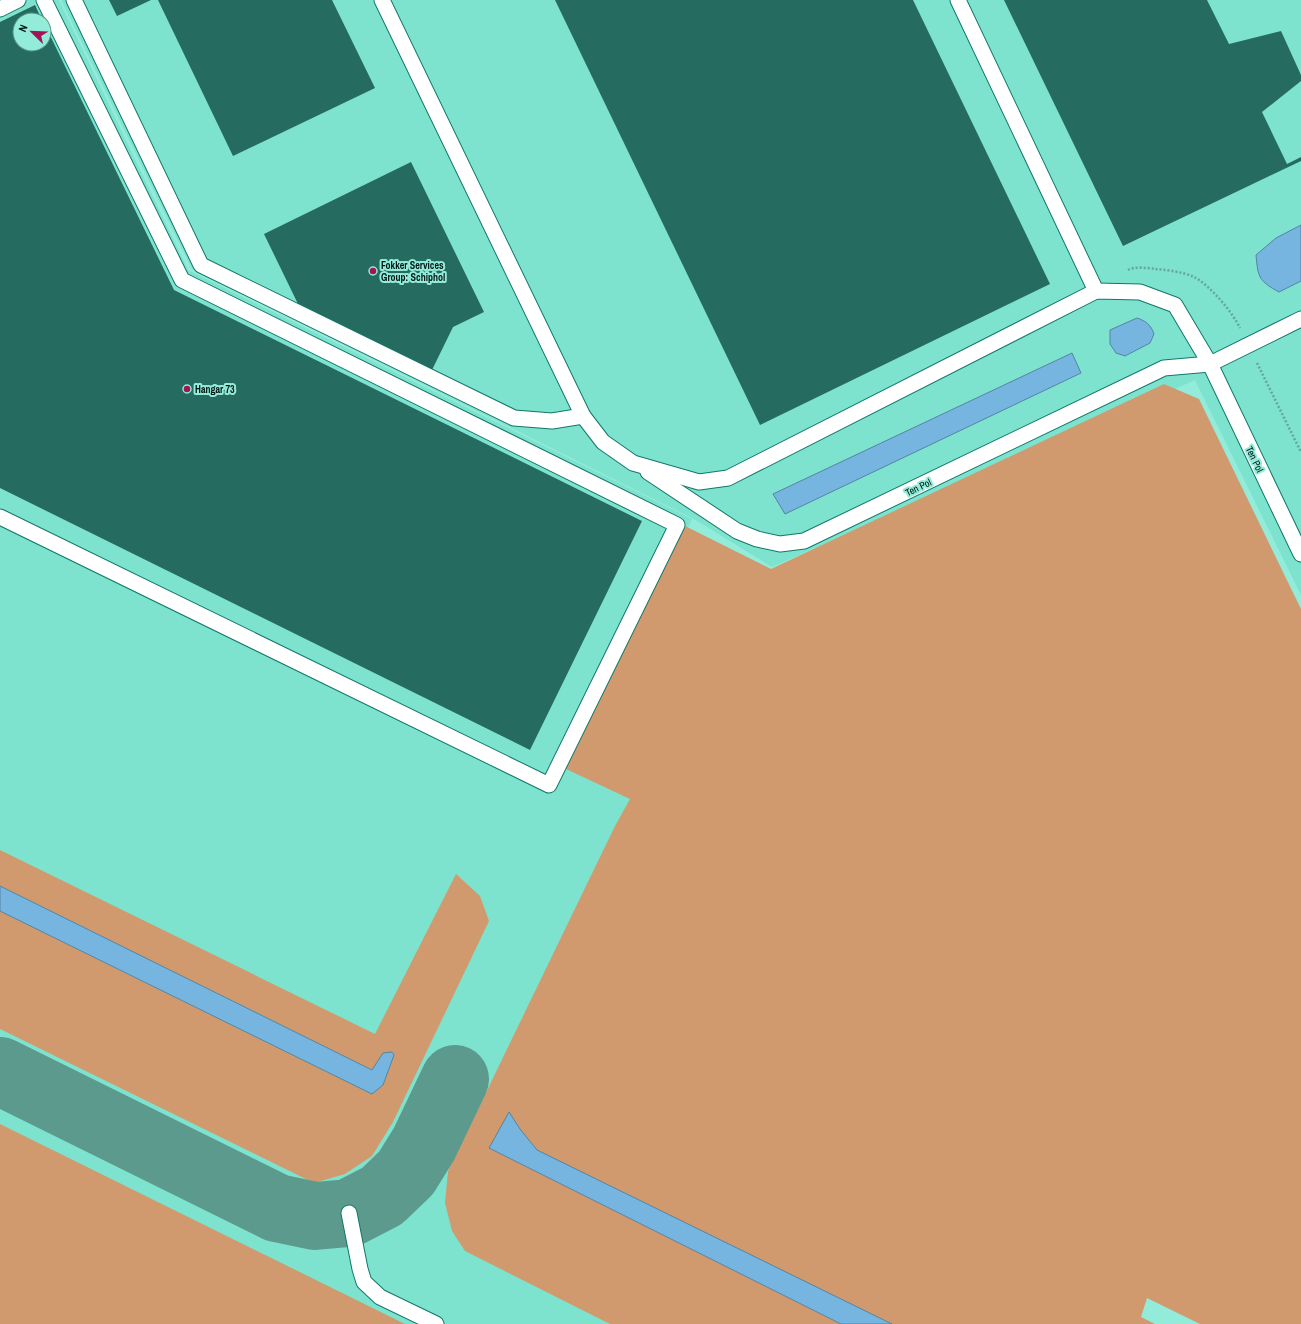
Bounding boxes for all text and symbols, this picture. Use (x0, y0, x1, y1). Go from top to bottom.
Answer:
north arrow (12, 12, 52, 52)
text: N (15, 22, 31, 34)
place label: Fokker Services Group: Schiphol (381, 259, 445, 284)
marker: Fokker Services Group: Schiphol (368, 266, 378, 276)
place label: Hangar 73 (195, 383, 235, 396)
marker: Hangar 73 (182, 384, 192, 394)
street label: Ten Pol (1243, 444, 1266, 475)
street label: Ten Pol (903, 476, 934, 499)

